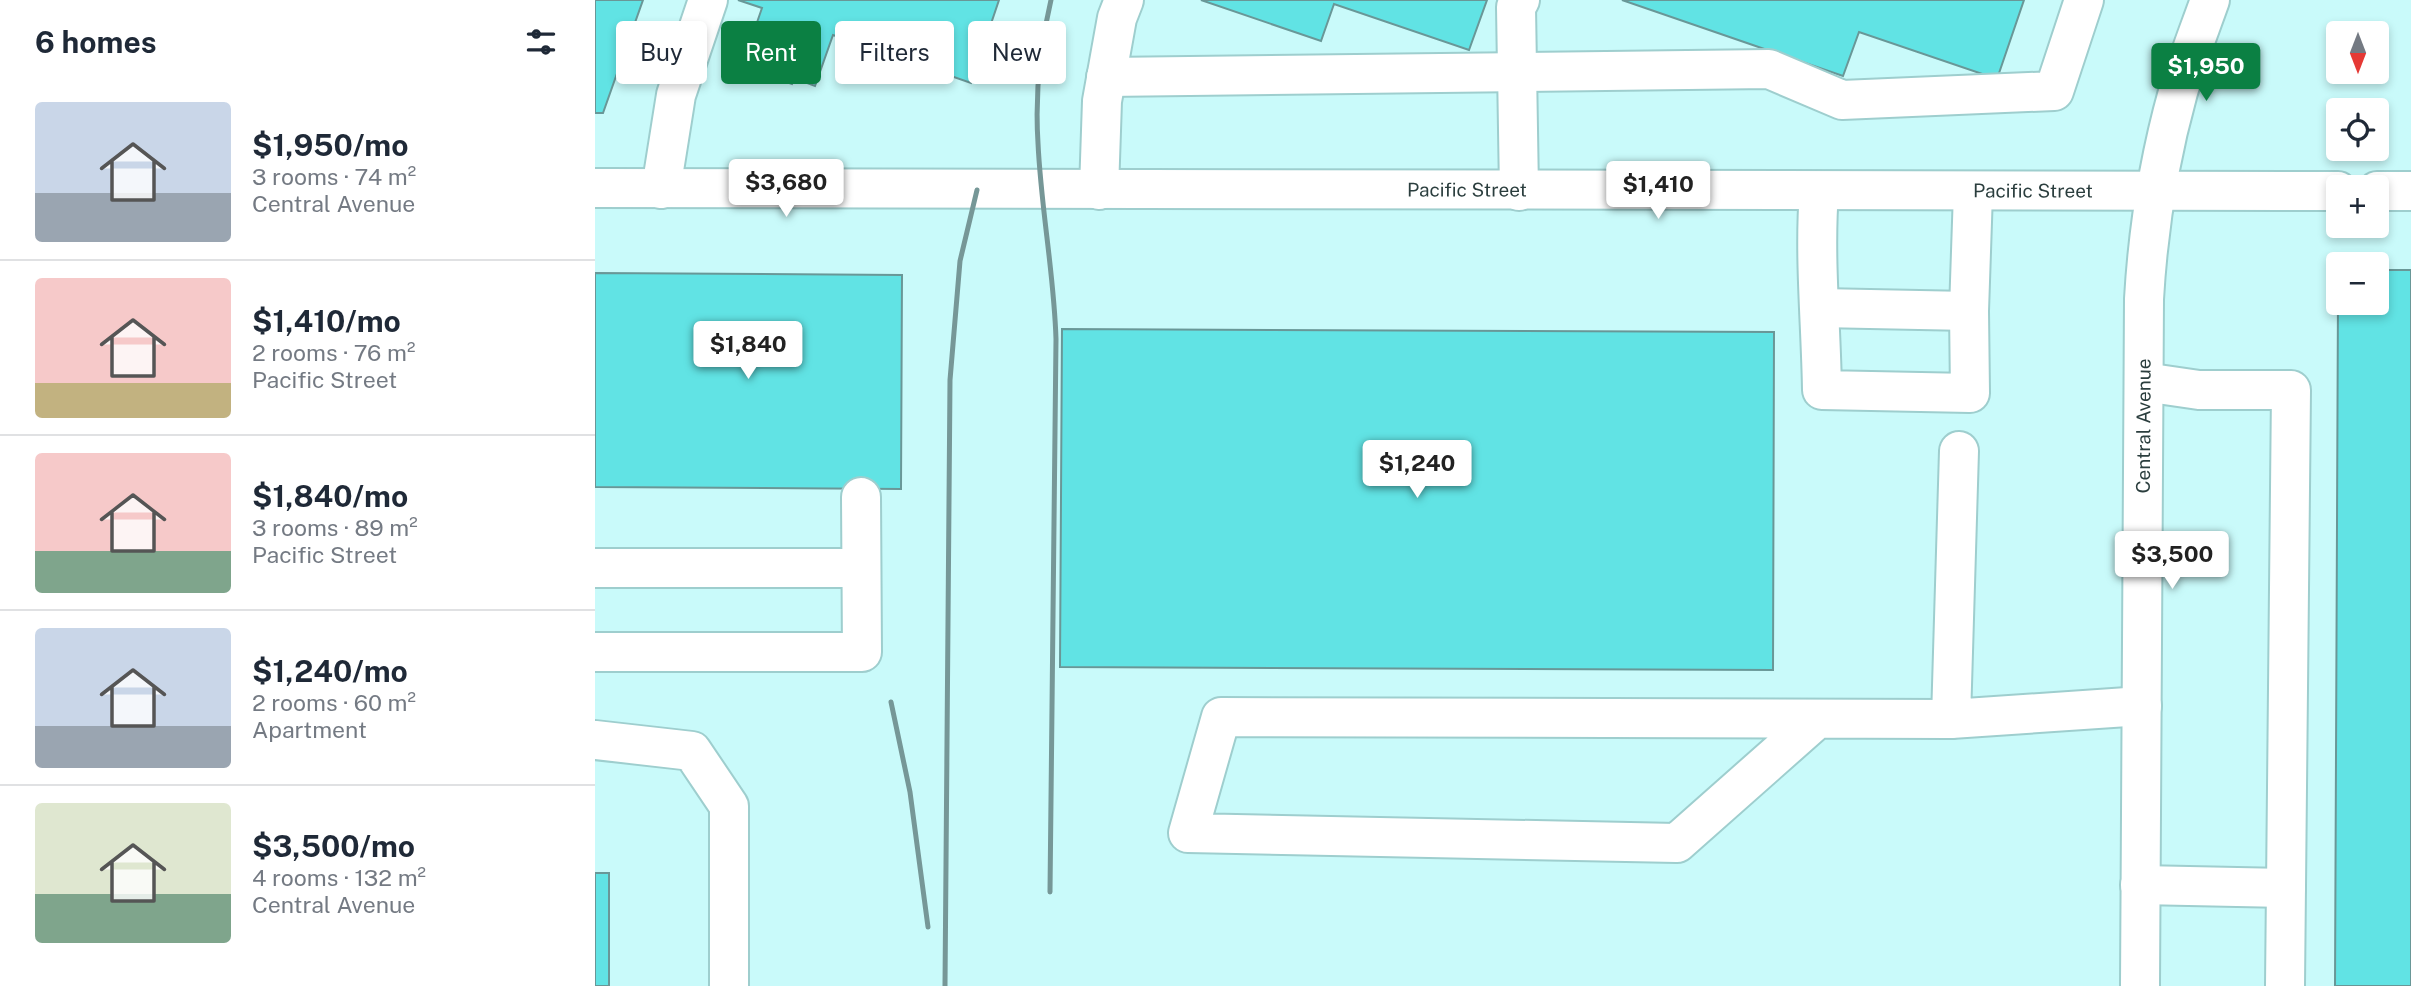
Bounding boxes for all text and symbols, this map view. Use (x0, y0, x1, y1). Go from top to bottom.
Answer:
chip: Buy (616, 21, 707, 84)
chip: Rent (721, 21, 821, 84)
chip: Filters (835, 21, 954, 84)
chip: New (968, 21, 1066, 84)
north arrow (2326, 21, 2389, 84)
map controls (2326, 21, 2389, 315)
icon: filters (522, 23, 560, 61)
text: 6 homes (35, 24, 157, 60)
pin: $1,950 (2149, 43, 2263, 103)
text: $1,950 (2167, 52, 2245, 79)
button: locate (2326, 98, 2389, 161)
text: $1,950/mo (252, 127, 408, 163)
icon: home (91, 130, 175, 214)
pin: $3,680 (729, 160, 843, 219)
pin: $1,410 (1601, 162, 1715, 221)
text: 3 rooms · 74 m² (252, 163, 416, 190)
text: $3,680 (745, 168, 827, 195)
text: $1,410 (1622, 170, 1694, 197)
button: + (2326, 175, 2389, 238)
street label: Pacific Street (1407, 178, 1527, 201)
street label: Pacific Street (1973, 179, 2093, 202)
text: Central Avenue (252, 190, 415, 217)
button: − (2326, 252, 2389, 315)
text: $1,410/mo (252, 303, 401, 339)
icon: home (91, 306, 175, 390)
pin: $1,840 (691, 322, 805, 381)
text: $1,840 (709, 330, 787, 357)
text: 2 rooms · 76 m² (252, 339, 415, 366)
street label: Central Avenue (2132, 358, 2155, 494)
text: Pacific Street (252, 366, 397, 393)
pin: $1,240 (1360, 440, 1474, 500)
text: $1,240 (1379, 449, 1455, 476)
text: $1,840/mo (252, 478, 408, 514)
icon: home (91, 481, 175, 565)
text: 3 rooms · 89 m² (252, 514, 418, 541)
pin: $3,500 (2115, 532, 2229, 591)
text: $3,500 (2131, 540, 2213, 567)
text: Pacific Street (252, 541, 397, 568)
text: $1,240/mo (252, 653, 408, 689)
icon: home (91, 656, 175, 740)
text: 2 rooms · 60 m² (252, 689, 416, 716)
text: Apartment (252, 716, 367, 743)
text: $3,500/mo (252, 828, 415, 864)
icon: home (91, 831, 175, 915)
text: 4 rooms · 132 m² (252, 864, 426, 891)
text: Central Avenue (252, 891, 415, 918)

